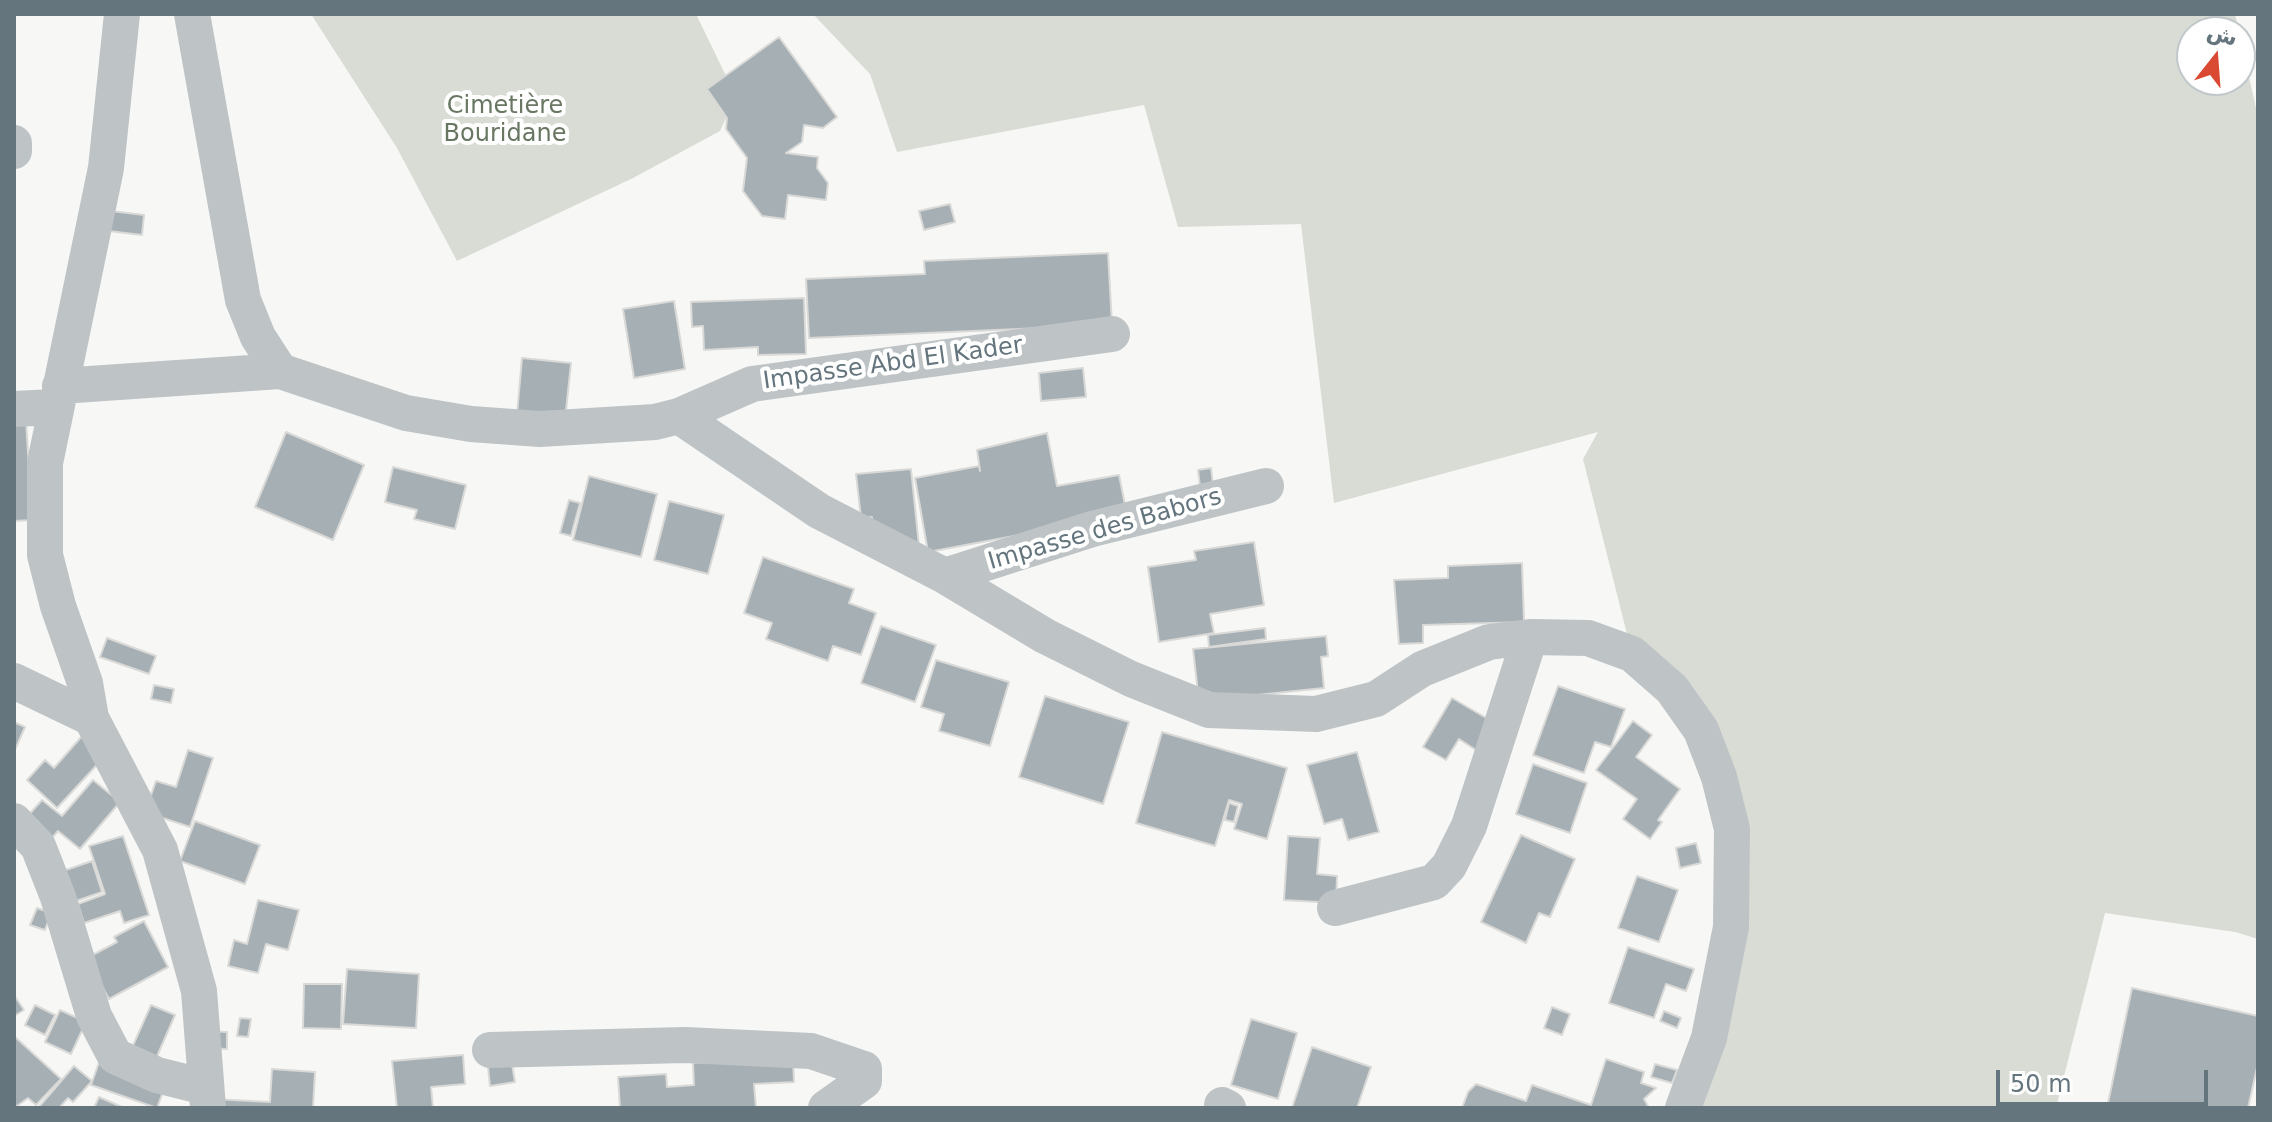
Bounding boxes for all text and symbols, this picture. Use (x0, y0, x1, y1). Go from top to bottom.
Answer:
north arrow (2176, 16, 2256, 96)
text: ش (2204, 18, 2241, 51)
park label: Cimetière Bouridane (444, 93, 566, 149)
street label: Impasse Abd El Kader (761, 332, 1025, 396)
street label: Impasse des Babors (985, 483, 1225, 577)
scale bar (2000, 1054, 2212, 1104)
text: 50 m (2010, 1070, 2072, 1098)

